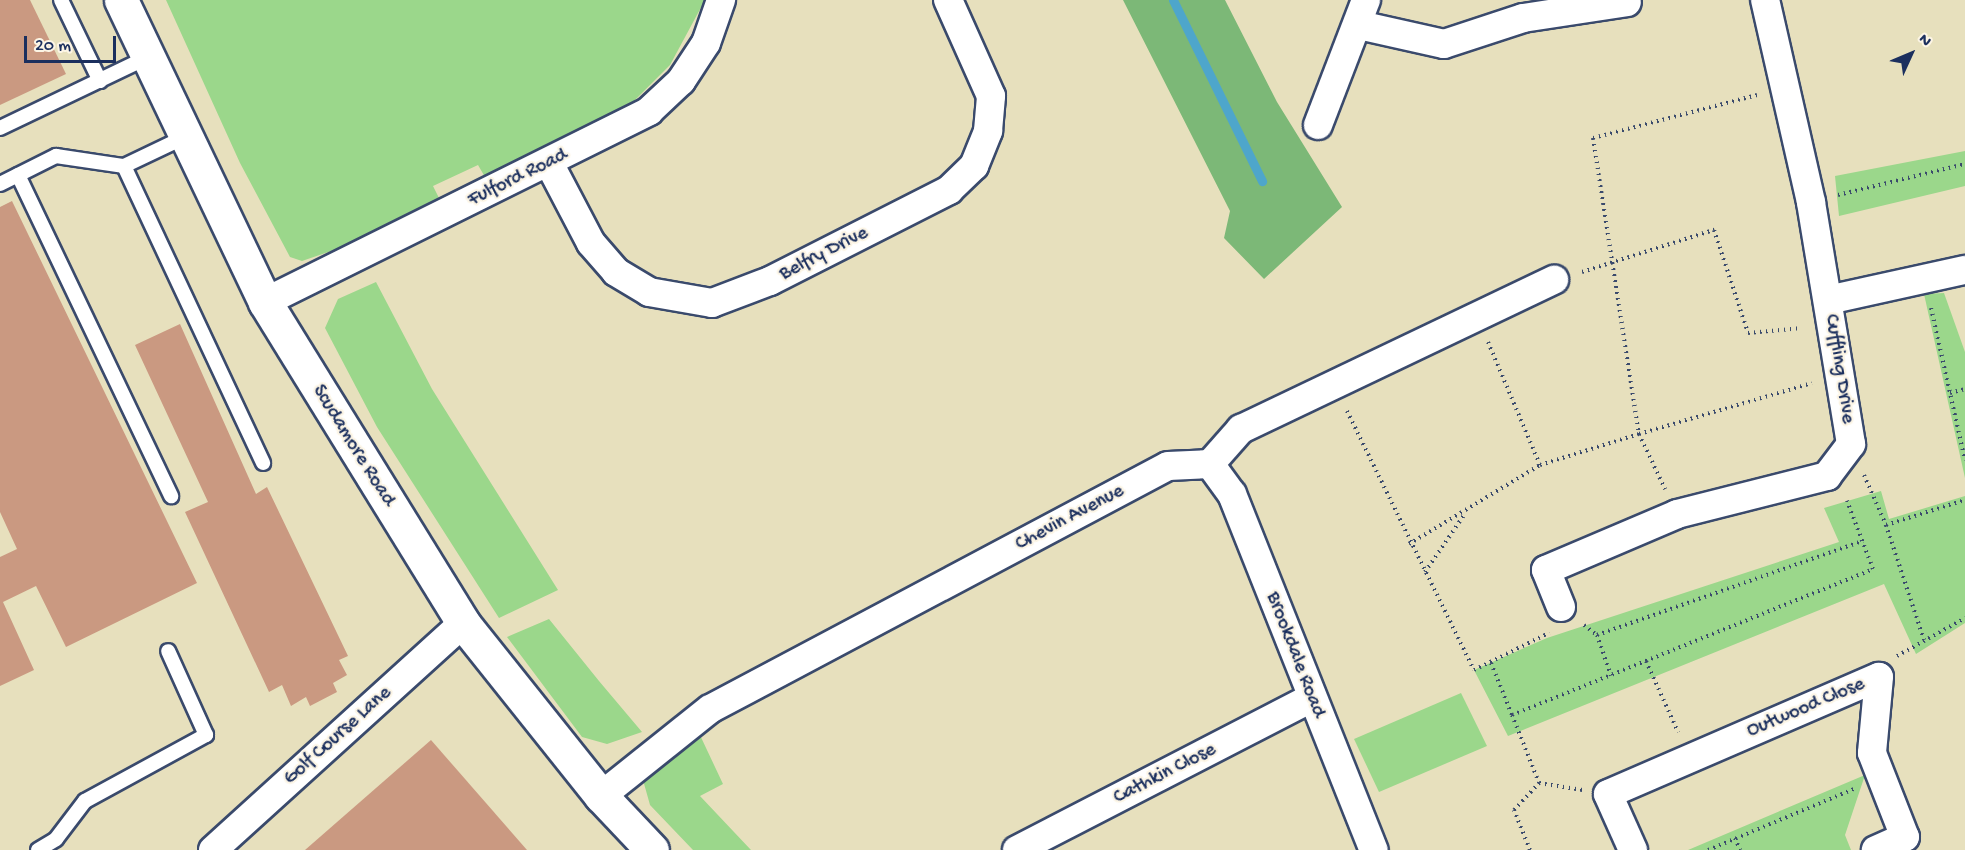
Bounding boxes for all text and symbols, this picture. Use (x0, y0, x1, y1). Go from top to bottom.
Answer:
scale bar (27, 24, 118, 62)
north arrow (1881, 24, 1941, 84)
text: N (1914, 31, 1935, 52)
text: 20 m (35, 36, 71, 57)
street label: Fulford Road (464, 144, 572, 212)
street label: Belfry Drive (776, 221, 872, 287)
street label: Cuffling Drive (1819, 313, 1859, 425)
street label: Scudamore Road (306, 381, 400, 511)
street label: Chevin Avenue (1012, 479, 1128, 557)
street label: Brookdale Road (1260, 589, 1330, 721)
street label: Outwood Close (1743, 672, 1869, 744)
street label: Golf Course Lane (279, 681, 397, 791)
street label: Cathkin Close (1110, 738, 1220, 810)

